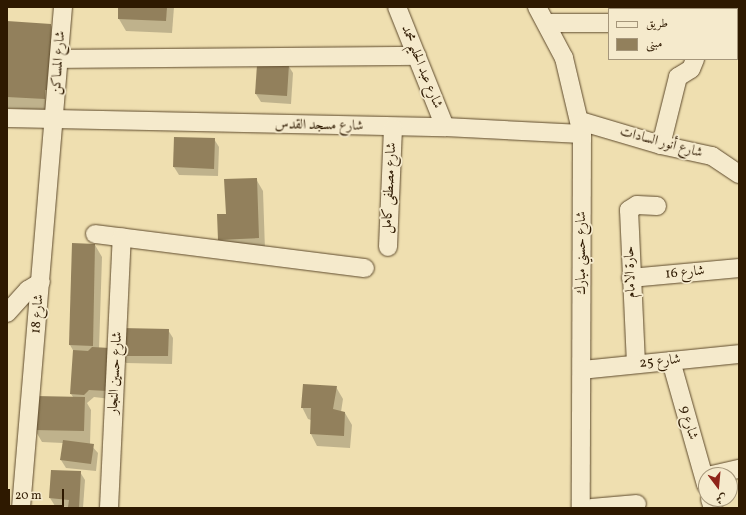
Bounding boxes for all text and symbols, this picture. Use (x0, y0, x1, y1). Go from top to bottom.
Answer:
legend (608, 8, 738, 60)
text: طريق (646, 16, 668, 32)
street label: شارع عبد الحليم محمد (397, 23, 445, 111)
street label: شارع المساكن (48, 30, 70, 96)
text: مبنى (646, 36, 662, 52)
street label: شارع مسجد القدس (275, 117, 363, 135)
street label: شارع أنور السادات (618, 124, 704, 162)
street label: شارع مصطفى كامل (379, 142, 401, 234)
street label: شارع حسني مبارك (574, 211, 590, 295)
street label: حارة الامام (622, 246, 640, 298)
street label: شارع 16 (665, 263, 705, 283)
street label: شارع 18 (28, 294, 48, 334)
street label: شارع حسين النجار (105, 331, 127, 415)
street label: شارع 25 (639, 351, 681, 373)
street label: شارع 9 (675, 404, 701, 442)
north arrow (698, 467, 738, 507)
scale bar (10, 481, 66, 507)
text: 20 m (15, 488, 42, 504)
text: ش (714, 489, 728, 507)

